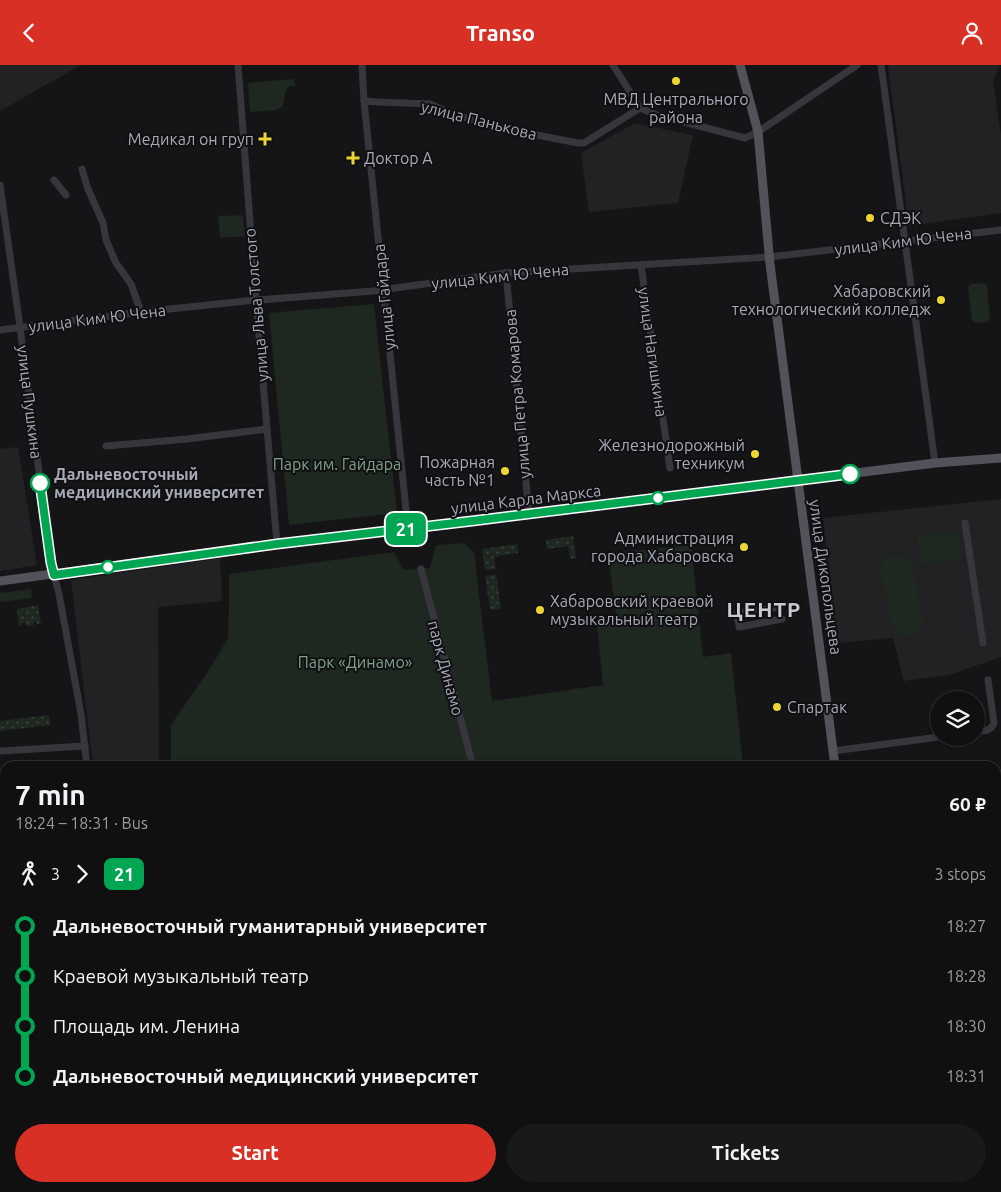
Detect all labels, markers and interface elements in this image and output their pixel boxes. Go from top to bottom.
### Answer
icon: back [15,19,43,47]
icon: person [958,19,986,47]
text: Transo [466,20,535,45]
marker: МВД Центрального района [670,75,682,87]
place label: МВД Центрального района [603,90,749,126]
street label: улица Панькова [419,97,539,143]
place label: Медикал он груп [128,130,254,148]
marker: Медикал он груп [258,132,272,146]
place label: Доктор А [364,149,433,167]
marker: Доктор А [346,151,360,165]
place label: СДЭК [880,209,921,227]
marker: СДЭК [864,212,876,224]
street label: улица Ким Ю Чена [833,224,973,258]
street label: улица Льва Толстого [240,227,272,383]
street label: улица Гайдара [369,243,399,351]
street label: улица Ким Ю Чена [430,260,570,292]
place label: Хабаровский технологический колледж [732,282,931,318]
street label: улица Нагишкина [635,286,671,418]
marker: Хабаровский технологический колледж [935,294,947,306]
street label: улица Ким Ю Чена [27,301,167,335]
street label: улица Петра Комарова [501,308,533,480]
street label: улица Пушкина [14,344,46,460]
place label: Железнодорожный техникум [598,436,745,472]
marker: Железнодорожный техникум [749,448,761,460]
place label: Пожарная часть №1 [419,453,495,489]
park label: Парк им. Гайдара [273,455,401,473]
unlabelled marker [840,464,860,484]
place label: Дальневосточный медицинский университет [54,465,264,501]
marker: Пожарная часть №1 [499,465,511,477]
marker: Дальневосточный медицинский университет [30,473,50,493]
street label: улица Карла Маркса [450,481,602,517]
unlabelled marker [651,491,665,505]
street label: улица Дикопольцева [806,498,846,656]
line badge: 21 [384,513,428,545]
text: 21 [396,519,416,539]
place label: Администрация города Хабаровска [591,529,734,565]
marker: Администрация города Хабаровска [738,541,750,553]
unlabelled marker [101,560,115,574]
place label: Хабаровский краевой музыкальный театр [550,592,714,628]
district label: ЦЕНТР [727,597,801,621]
marker: Хабаровский краевой музыкальный театр [534,604,546,616]
street label: парк Динамо [425,618,467,718]
park label: Парк «Динамо» [298,653,412,671]
map controls [930,691,985,746]
button: layers [930,691,985,746]
place label: Спартак [787,698,847,716]
marker: Спартак [771,701,783,713]
text: 7 min [15,779,86,810]
text: 60 ₽ [949,793,986,815]
text: 18:24 – 18:31 · Bus [15,814,148,832]
icon: walk [15,860,43,888]
icon: forward [68,860,96,888]
text: 21 [114,864,134,884]
text: 3 [51,865,60,883]
text: 3 stops [934,865,986,883]
text: Дальневосточный гуманитарный университет [53,915,487,937]
text: 18:27 [946,917,986,935]
text: Краевой музыкальный театр [53,965,309,987]
text: 18:28 [946,967,986,985]
text: Площадь им. Ленина [53,1015,240,1037]
text: 18:30 [946,1017,986,1035]
text: Дальневосточный медицинский университет [53,1065,478,1087]
text: 18:31 [946,1067,986,1085]
button: Start [15,1124,496,1182]
button: Tickets [506,1124,986,1182]

